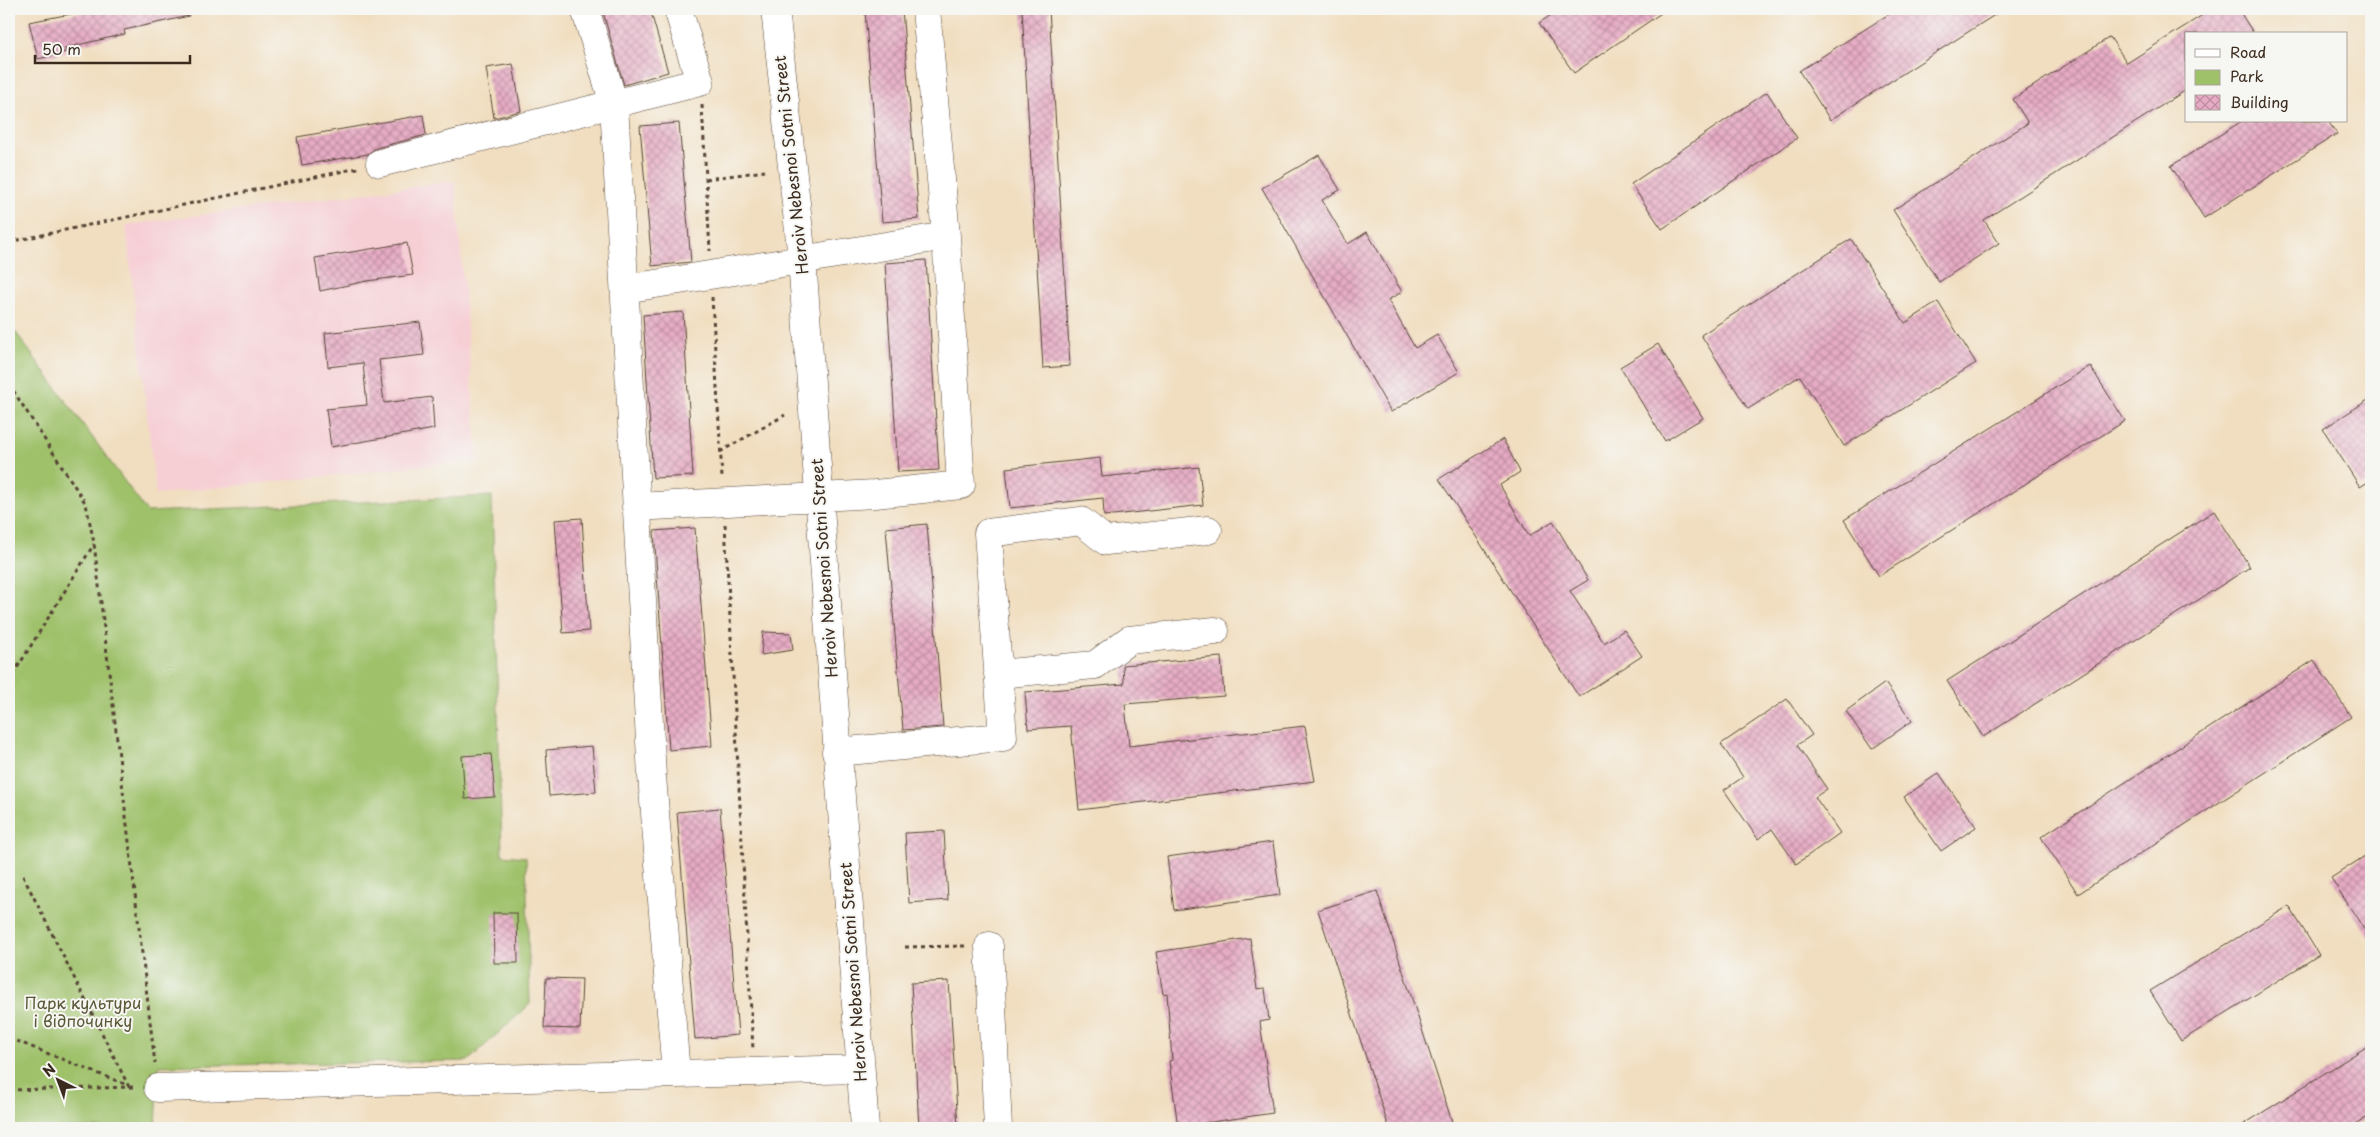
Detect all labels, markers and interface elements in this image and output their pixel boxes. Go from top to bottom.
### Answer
scale bar [35,32,190,64]
legend [2185,32,2348,122]
text: 50 m [42,37,81,60]
text: Road [2230,40,2266,63]
street label: Heroiv Nebesnoi Sotni Street [767,54,813,276]
text: Park [2230,64,2264,87]
text: Building [2230,90,2289,113]
street label: Heroiv Nebesnoi Sotni Street [803,457,843,679]
street label: Heroiv Nebesnoi Sotni Street [832,861,872,1083]
park label: Парк культури і відпочинку [25,990,141,1032]
north arrow [32,1054,82,1104]
text: N [38,1058,60,1081]

